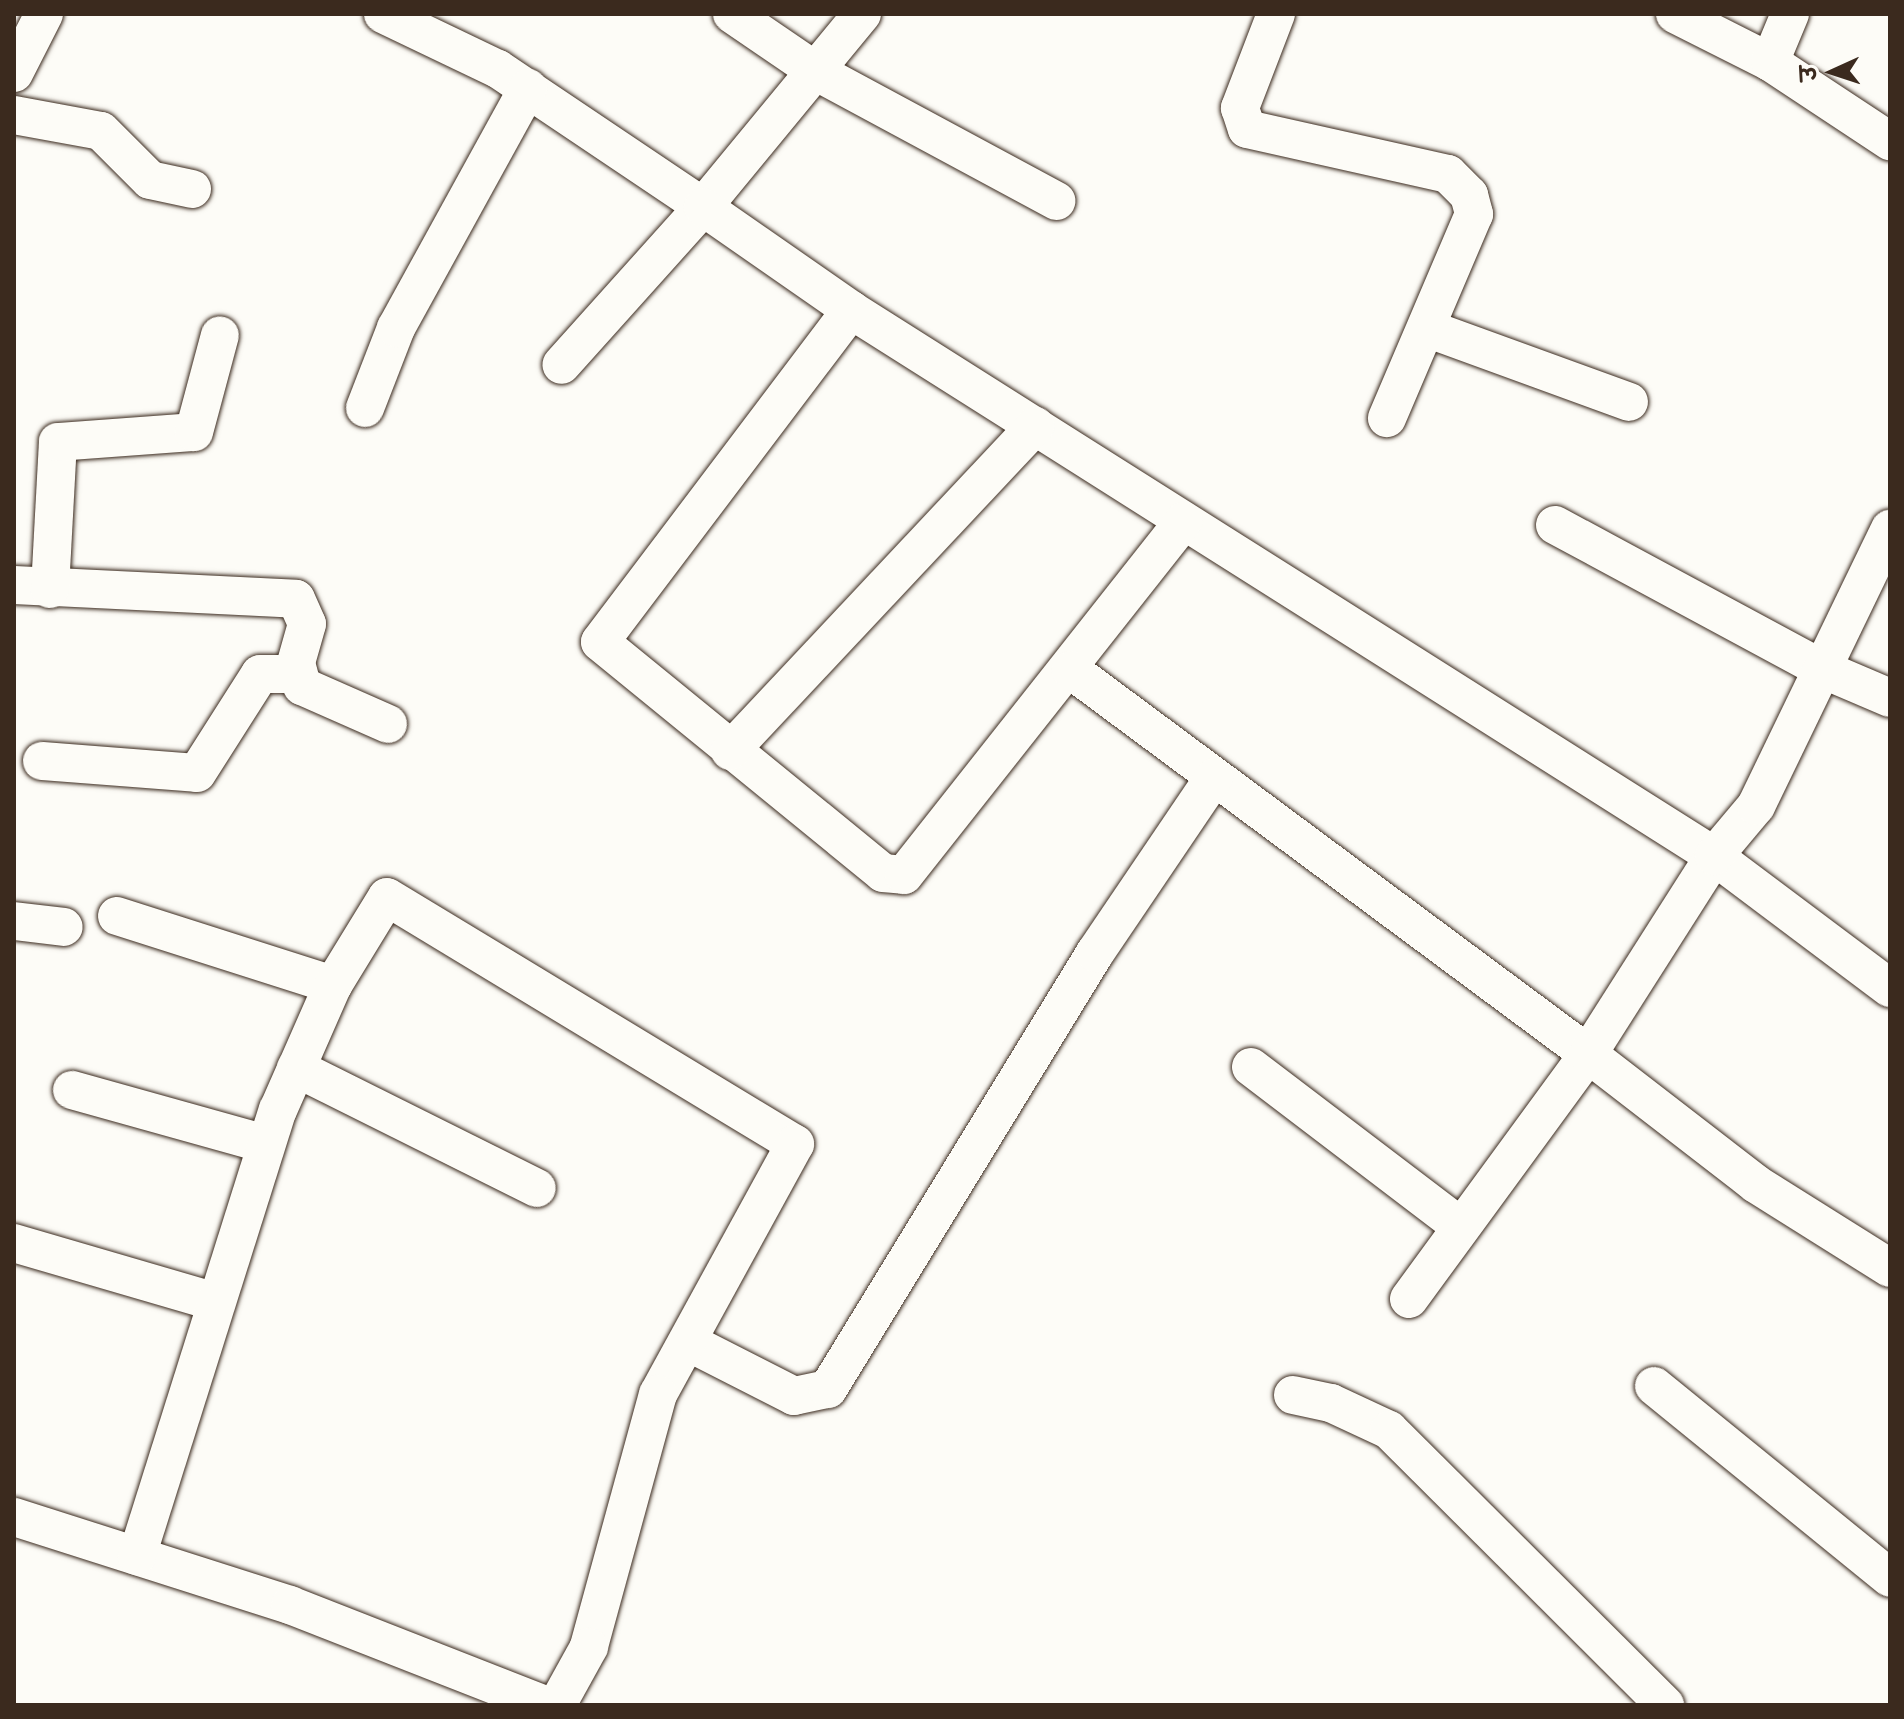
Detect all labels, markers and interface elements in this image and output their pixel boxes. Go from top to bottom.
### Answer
north arrow [1792,32,1872,112]
text: उ [1793,65,1822,81]

